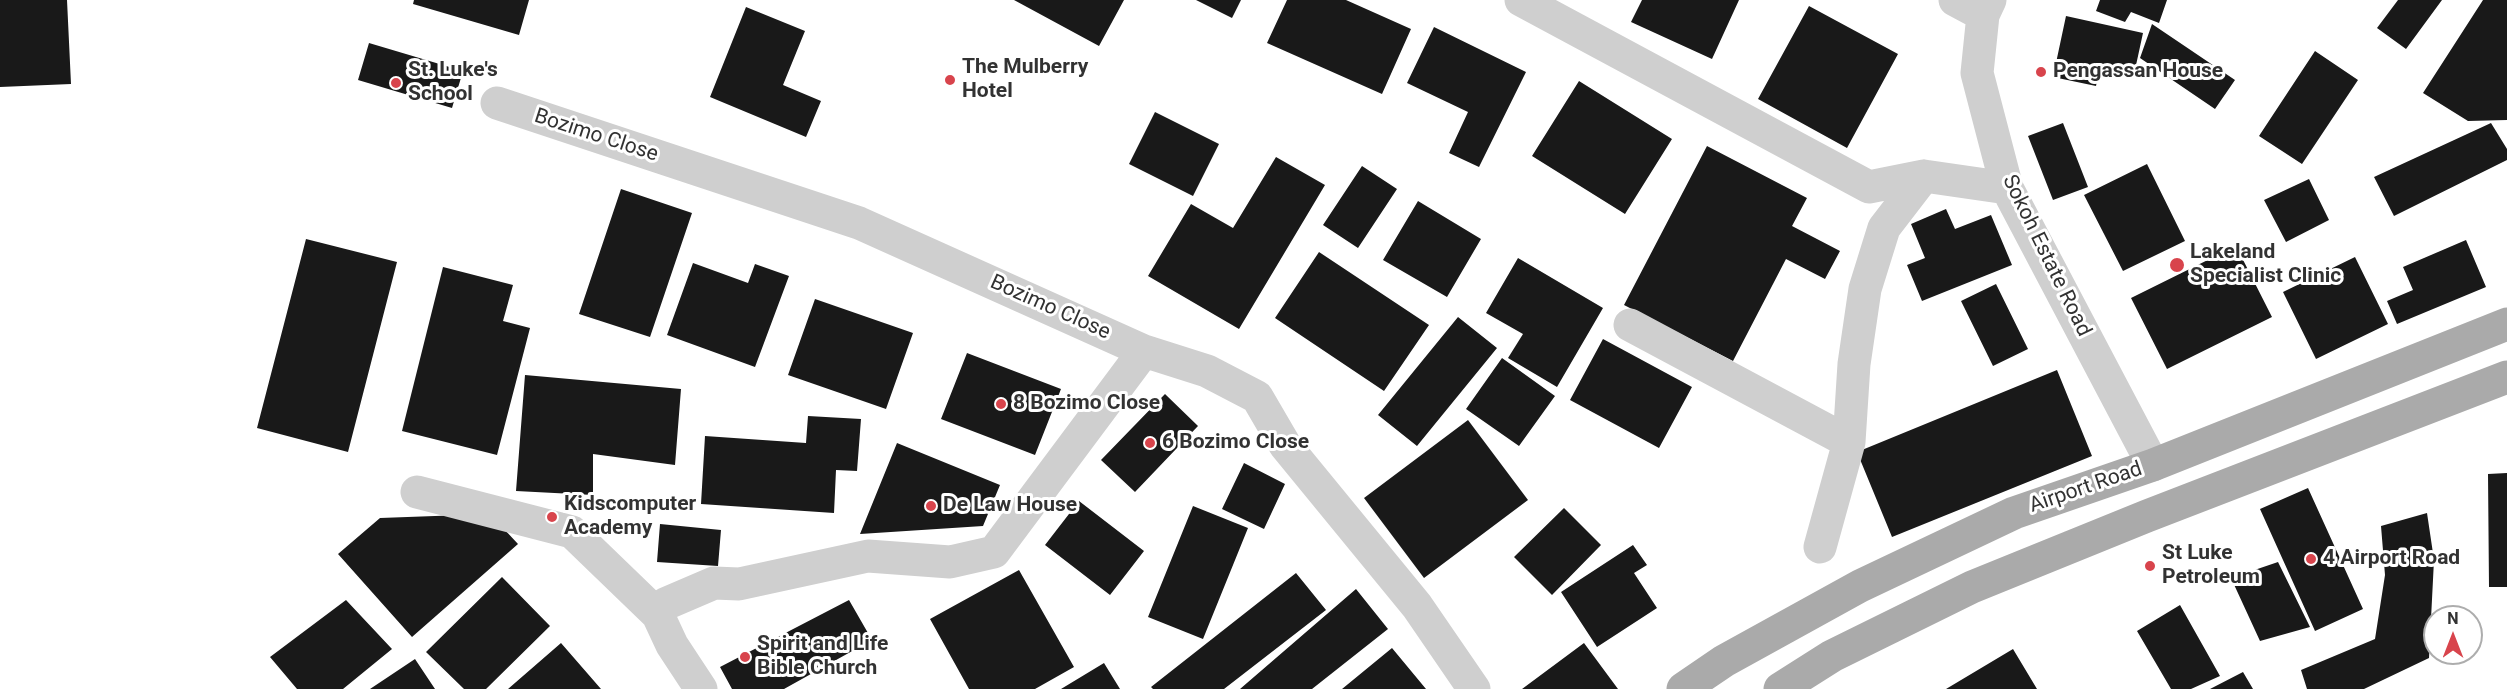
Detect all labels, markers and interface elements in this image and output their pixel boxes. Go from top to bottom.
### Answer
place label: The Mulberry Hotel [962,55,1088,105]
place label: St. Luke's School [408,58,498,108]
place label: Pengassan House [2053,59,2223,85]
marker: Pengassan House [2034,65,2048,79]
marker: The Mulberry Hotel [943,73,957,87]
marker: St. Luke's School [389,76,403,90]
street label: Bozimo Close [531,104,661,168]
street label: Sokoh Estate Road [1996,171,2096,341]
place label: Lakeland Specialist Clinic [2190,240,2341,290]
marker: Lakeland Specialist Clinic [2168,256,2186,274]
street label: Bozimo Close [986,270,1114,346]
place label: 8 Bozimo Close [1013,391,1160,417]
marker: 8 Bozimo Close [994,397,1008,411]
place label: 6 Bozimo Close [1162,430,1309,456]
marker: 6 Bozimo Close [1143,436,1157,450]
street label: Airport Road [2026,457,2146,519]
place label: Kidscomputer Academy [564,492,696,542]
place label: De Law House [943,493,1077,519]
marker: De Law House [924,499,938,513]
marker: Kidscomputer Academy [545,510,559,524]
place label: St Luke Petroleum [2162,541,2260,591]
place label: 4 Airport Road [2323,546,2460,572]
marker: 4 Airport Road [2304,552,2318,566]
marker: St Luke Petroleum [2143,559,2157,573]
north arrow [2423,605,2483,665]
text: N [2447,609,2459,628]
place label: Spirit and Life Bible Church [757,632,888,682]
marker: Spirit and Life Bible Church [738,650,752,664]

